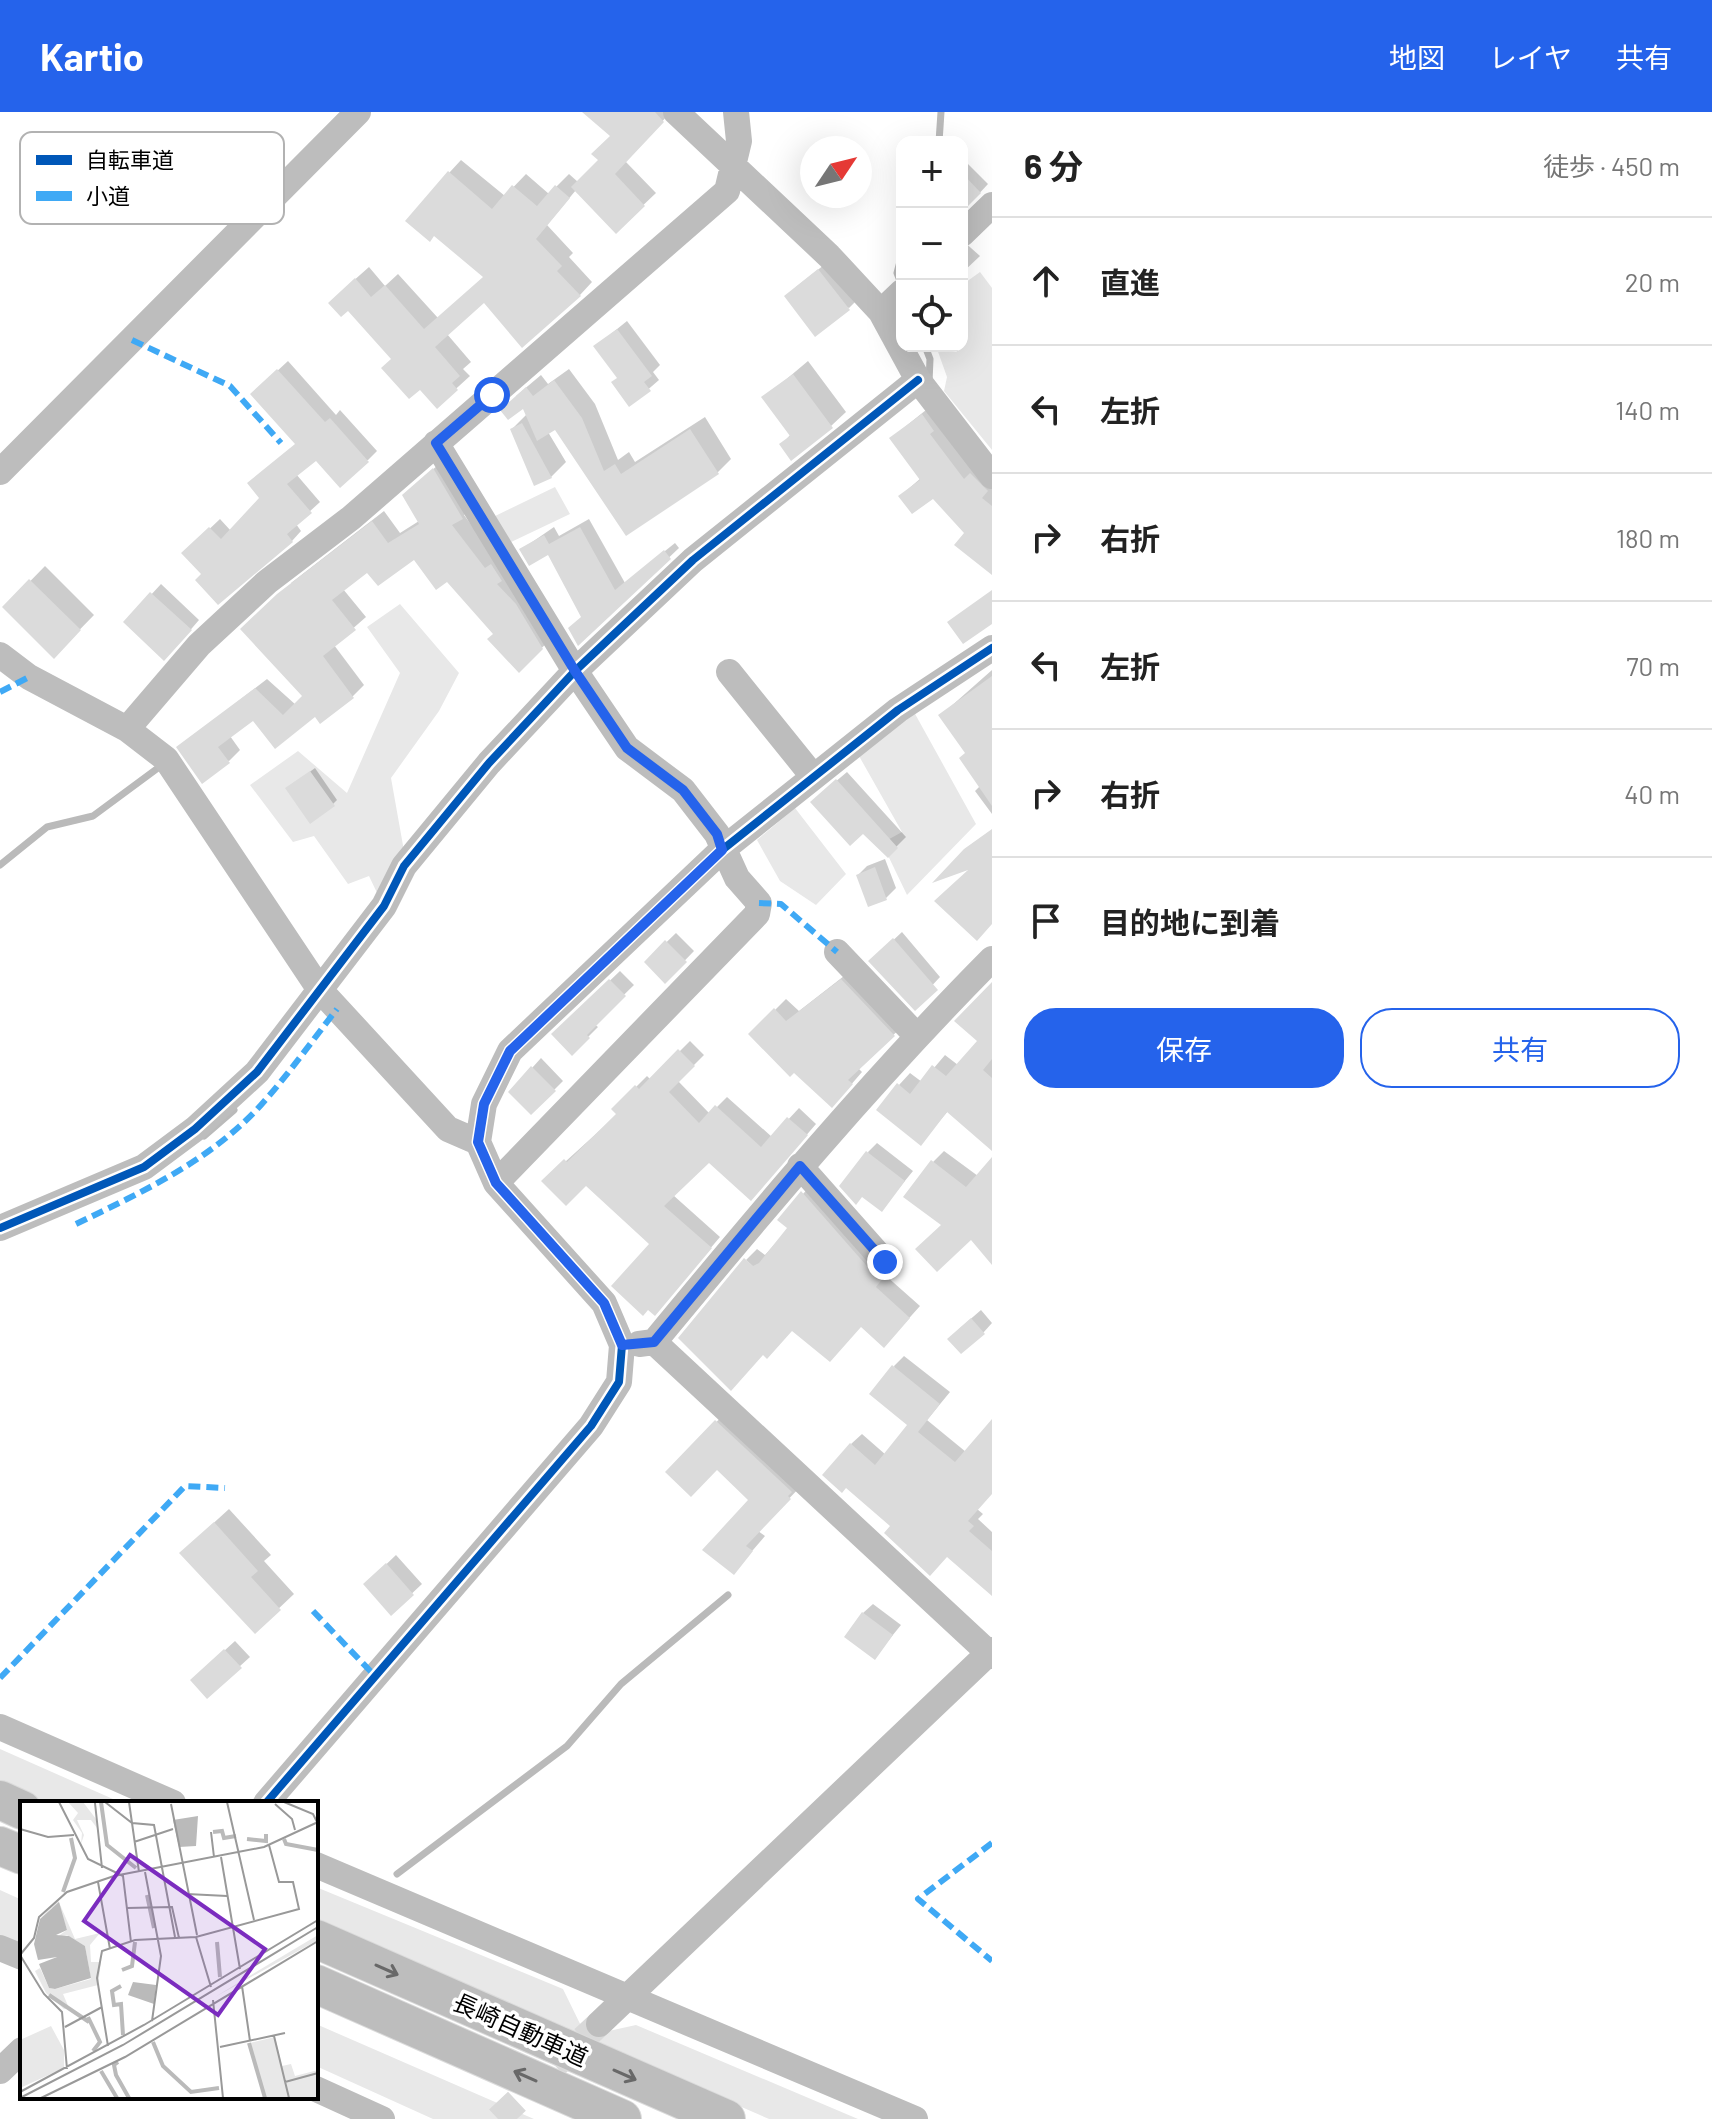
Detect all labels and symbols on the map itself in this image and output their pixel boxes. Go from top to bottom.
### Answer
legend [20,132,284,224]
north arrow [800,136,872,208]
text: 自転車道 [86,146,174,172]
text: 小道 [86,182,130,208]
route start [474,377,510,413]
route end [867,1244,903,1280]
inset map [20,1801,318,2099]
one-way arrow [375,1964,399,1979]
street label: 長崎自動車道 [449,1986,593,2072]
one-way arrow [513,2068,538,2083]
one-way arrow [613,2068,637,2083]

